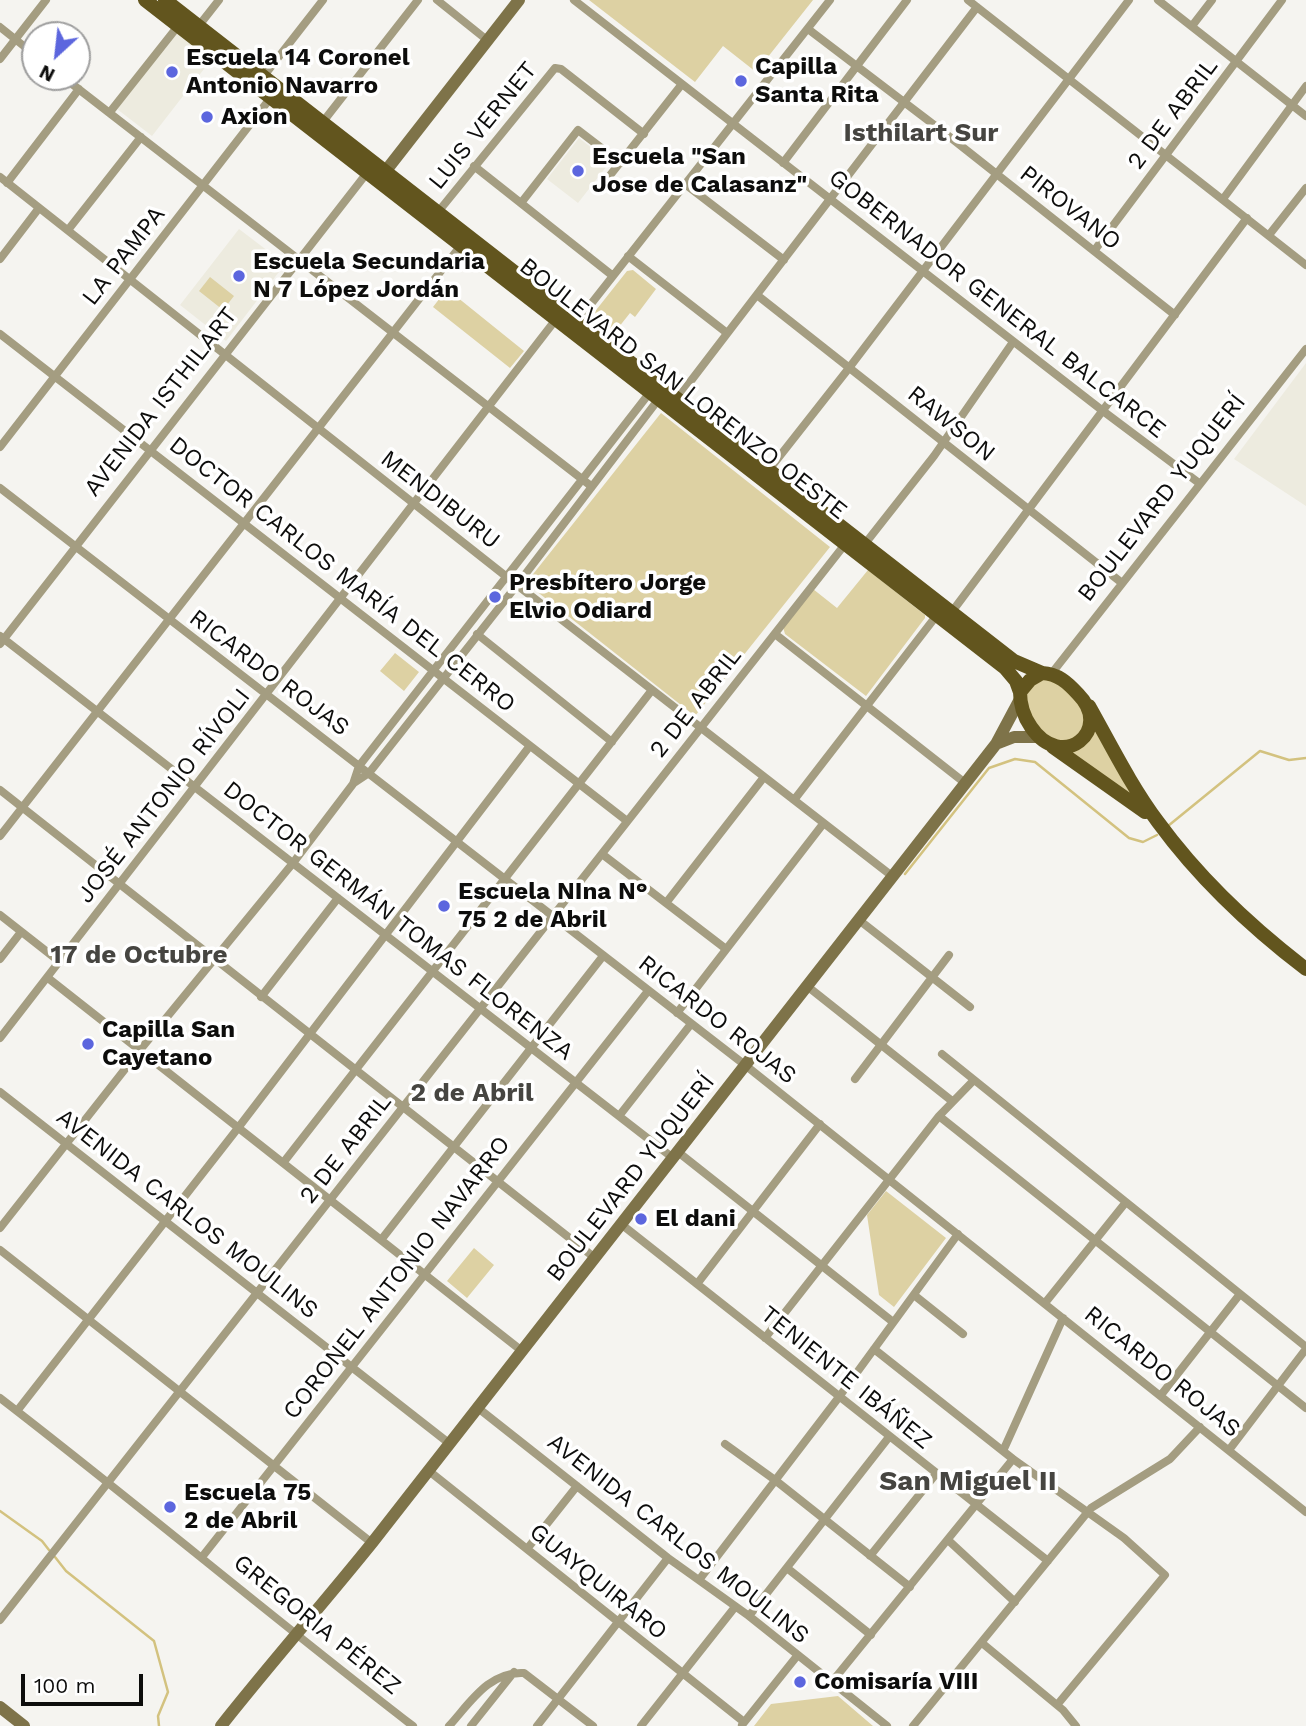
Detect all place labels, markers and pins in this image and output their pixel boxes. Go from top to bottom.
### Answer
place label: Escuela 14 Coronel Antonio Navarro [186,44,410,100]
place label: Capilla Santa Rita [755,53,879,109]
marker: Escuela 14 Coronel Antonio Navarro [164,64,180,80]
marker: Capilla Santa Rita [733,73,749,89]
place label: Axion [221,103,288,131]
marker: Axion [199,109,215,125]
place label: Escuela "San Jose de Calasanz" [592,143,807,199]
marker: Escuela "San Jose de Calasanz" [570,163,586,179]
place label: Escuela Secundaria N 7 López Jordán [253,248,485,304]
marker: Escuela Secundaria N 7 López Jordán [231,268,247,284]
place label: Presbítero Jorge Elvio Odiard [509,569,706,625]
marker: Presbítero Jorge Elvio Odiard [487,589,503,605]
place label: Escuela NIna N° 75 2 de Abril [458,878,648,934]
marker: Escuela NIna N° 75 2 de Abril [436,898,452,914]
place label: Capilla San Cayetano [102,1016,235,1072]
marker: Capilla San Cayetano [80,1036,96,1052]
place label: El dani [655,1205,736,1233]
marker: El dani [633,1211,649,1227]
place label: Escuela 75 2 de Abril [184,1479,311,1535]
marker: Escuela 75 2 de Abril [162,1499,178,1515]
place label: Comisaría VIII [814,1668,978,1696]
marker: Comisaría VIII [792,1674,808,1690]

